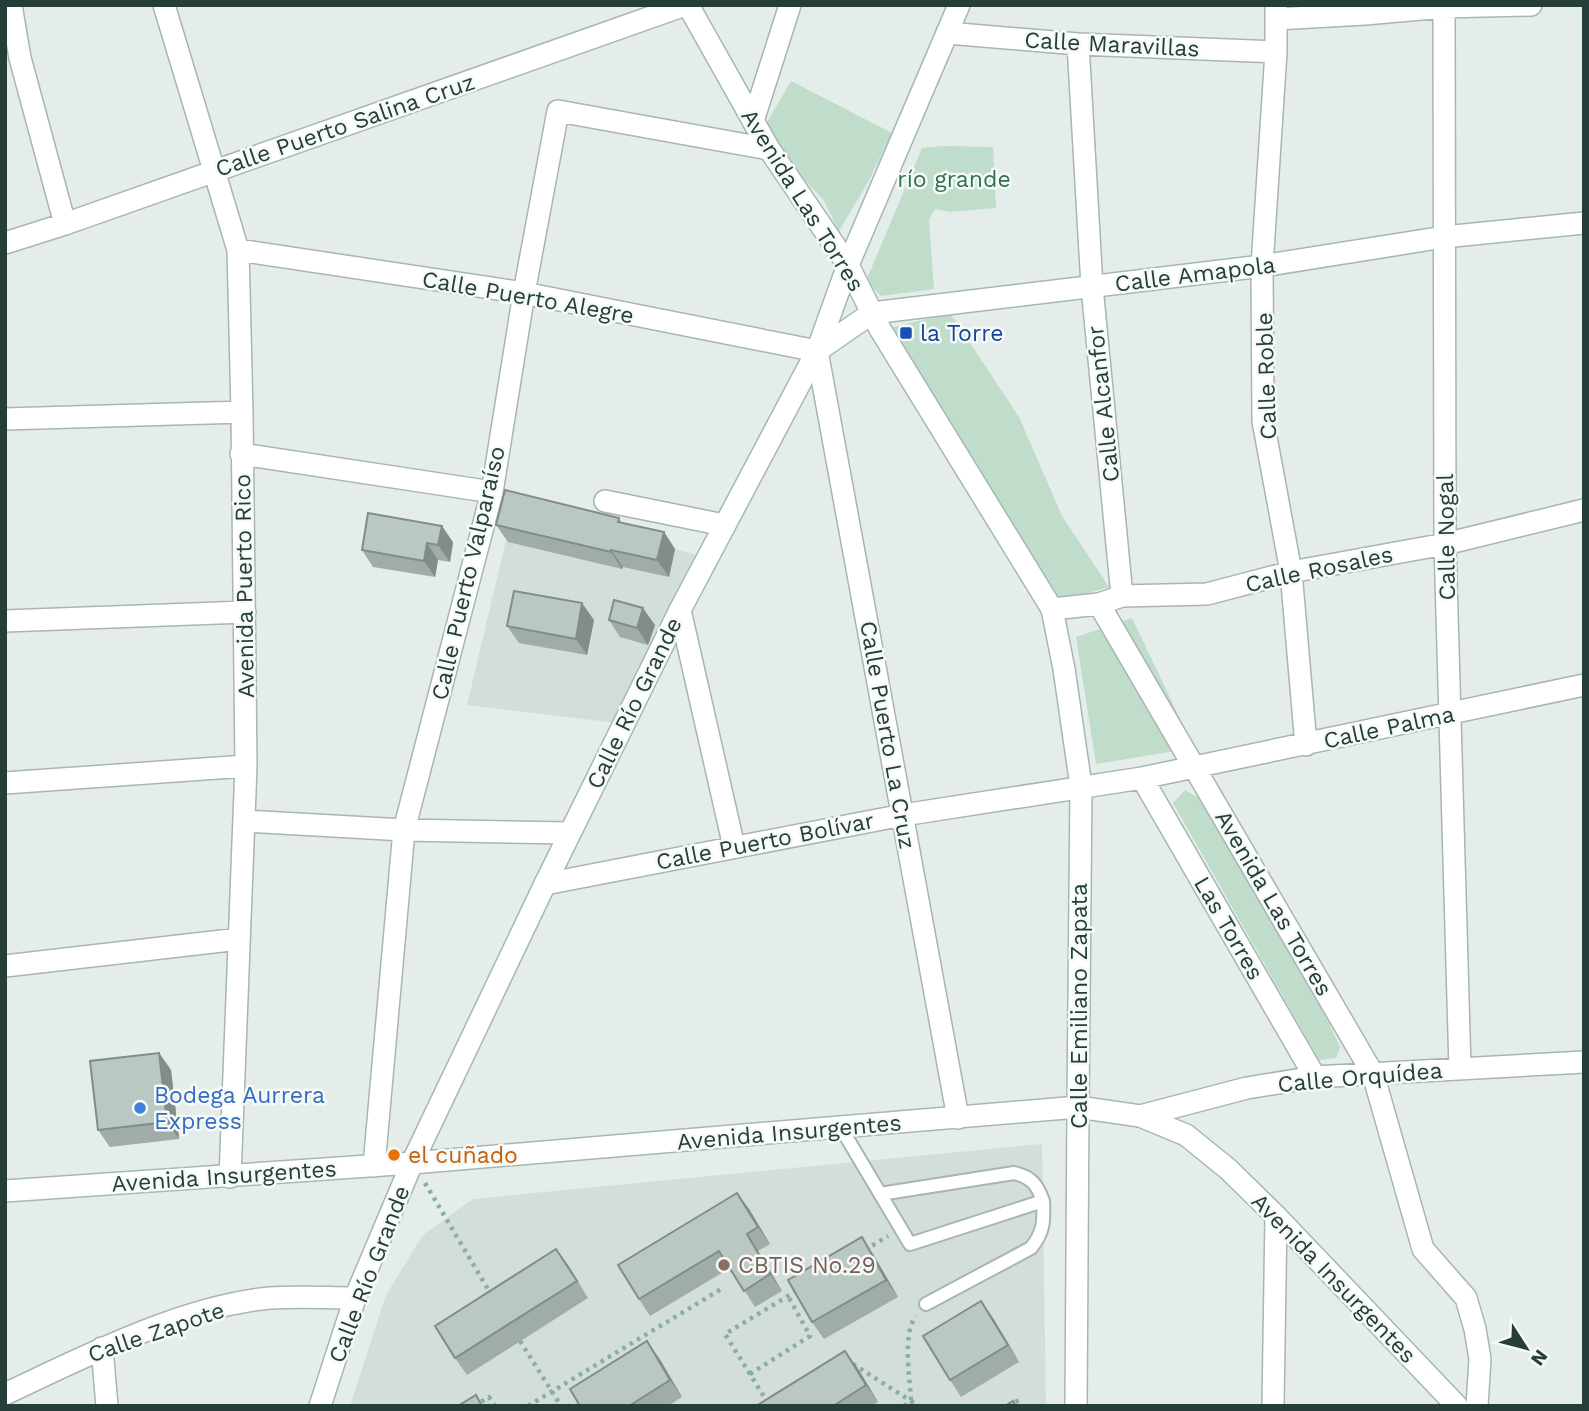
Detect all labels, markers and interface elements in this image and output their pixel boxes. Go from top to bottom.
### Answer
street label: Calle Maravillas [1024,26,1200,63]
street label: Calle Puerto Salina Cruz [212,68,478,183]
street label: Avenida Las Torres [736,104,870,296]
park label: río grande [897,166,1011,193]
street label: Calle Amapola [1113,251,1277,298]
street label: Calle Puerto Alegre [420,266,636,329]
street label: Calle Roble [1251,312,1282,440]
place label: la Torre [920,320,1004,347]
street label: Calle Alcanfor [1082,324,1125,484]
marker: la Torre [898,325,914,341]
street label: Calle Puerto Valparaíso [426,443,511,703]
street label: Calle Nogal [1432,473,1461,601]
street label: Avenida Puerto Rico [229,474,260,698]
street label: Calle Rosales [1243,541,1395,598]
street label: Calle Río Grande [581,613,688,793]
street label: Calle Puerto La Cruz [854,619,921,851]
street label: Calle Palma [1321,700,1457,755]
street label: Avenida Las Torres [1209,805,1339,1001]
street label: Calle Puerto Bolívar [654,807,876,876]
street label: Las Torres [1188,871,1270,985]
street label: Calle Emiliano Zapata [1066,883,1093,1129]
street label: Calle Orquídea [1276,1057,1444,1098]
place label: Bodega Aurrera Express [154,1082,325,1135]
marker: Bodega Aurrera Express [132,1100,148,1116]
street label: Avenida Insurgentes [676,1109,903,1156]
place label: el cuñado [408,1142,518,1169]
marker: el cuñado [386,1147,402,1163]
street label: Avenida Insurgentes [111,1155,337,1198]
street label: Calle Río Grande [323,1182,416,1367]
street label: Avenida Insurgentes [1246,1188,1422,1369]
place label: CBTIS No.29 [738,1252,876,1279]
marker: CBTIS No.29 [716,1257,732,1273]
street label: Calle Zapote [84,1297,228,1368]
north arrow [1491,1313,1561,1383]
text: N [1526,1345,1553,1370]

